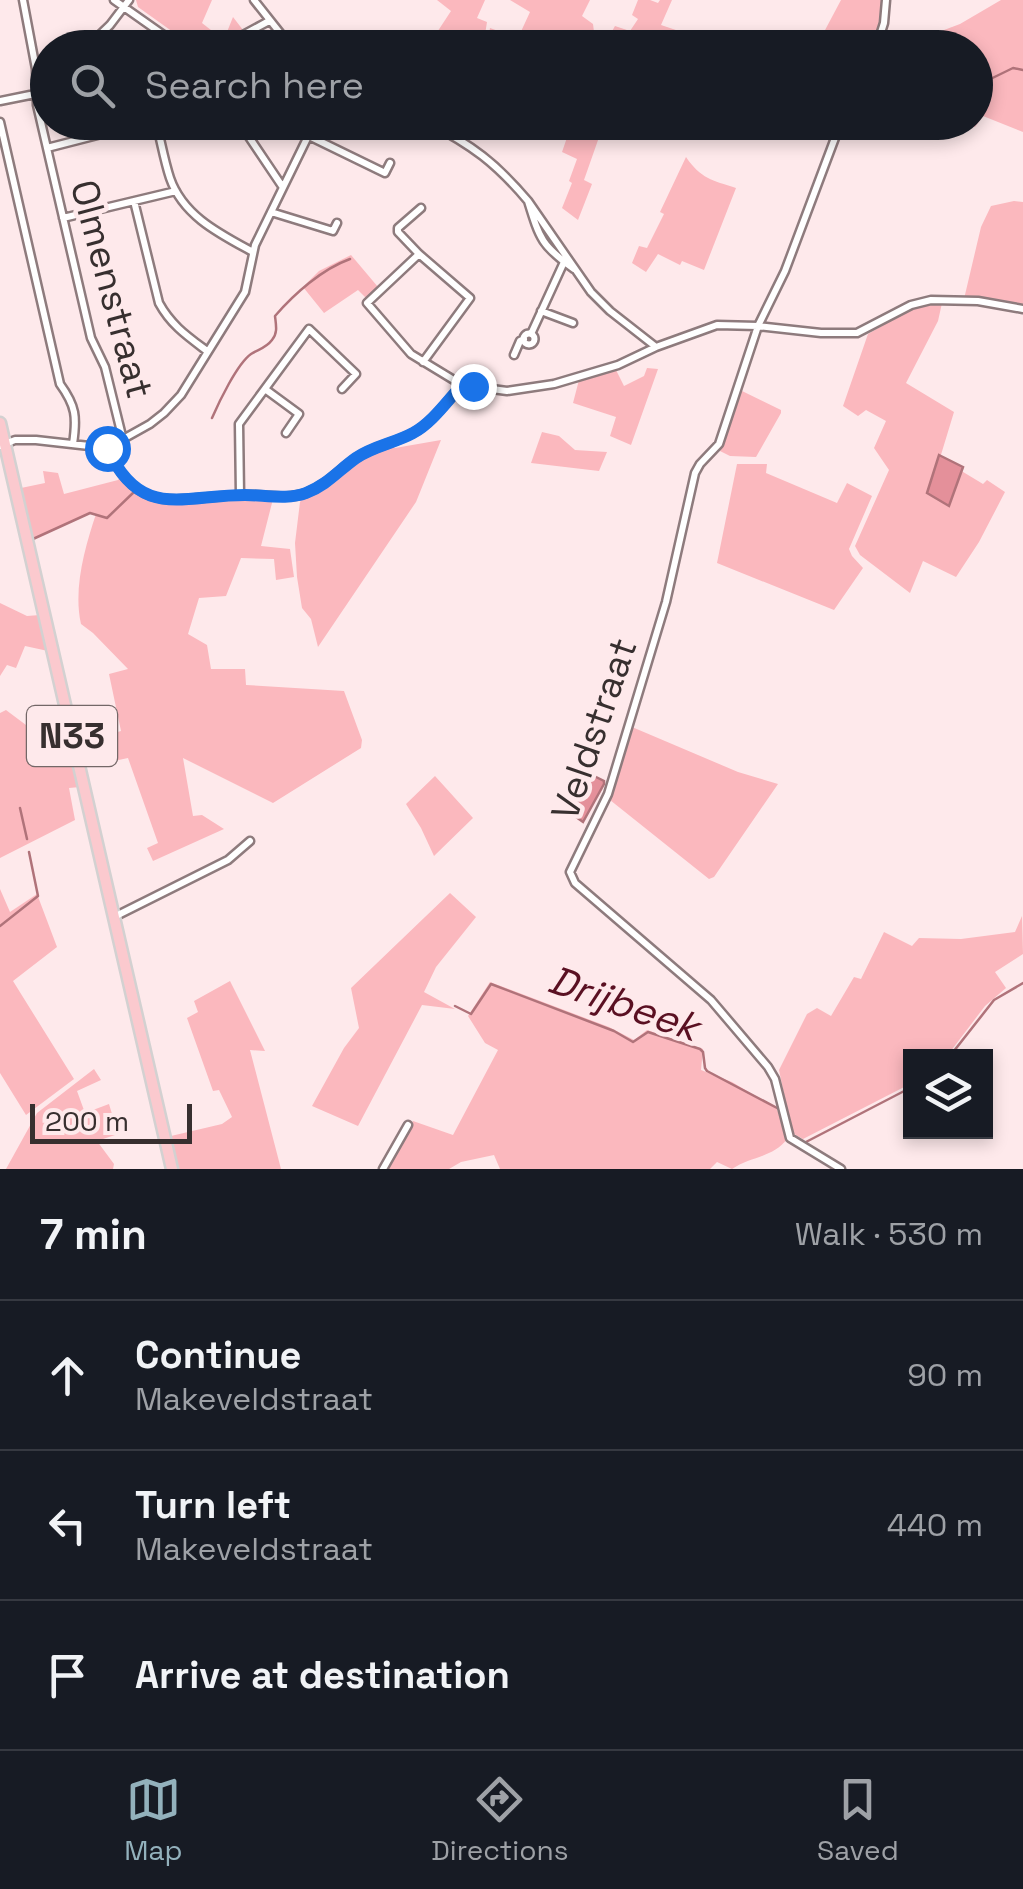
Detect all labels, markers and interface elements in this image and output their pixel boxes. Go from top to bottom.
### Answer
search box [30,30,993,140]
icon: search [65,58,120,113]
text: Search here [145,61,364,109]
street label: Olmenstraat [60,175,164,403]
route end [451,364,497,410]
route start [85,426,131,472]
street label: Veldstraat [541,632,647,826]
road number: N33 [27,706,117,766]
water label: Drijbeek [542,954,710,1054]
map controls [903,1049,993,1139]
button: layers [903,1049,993,1139]
scale bar [30,1099,192,1144]
text: 200 m [45,1103,129,1139]
text: 7 min [40,1208,147,1261]
text: Walk · 530 m [795,1214,983,1254]
text: Continue [135,1331,301,1379]
icon: ahead [40,1348,95,1403]
text: 90 m [907,1355,983,1395]
text: Makeveldstraat [135,1379,373,1419]
text: Turn left [135,1481,291,1529]
icon: left [40,1498,95,1553]
text: 440 m [887,1505,983,1545]
text: Makeveldstraat [135,1529,373,1569]
icon: arrive [40,1648,95,1703]
text: Arrive at destination [135,1651,510,1699]
tab: Map [124,1772,183,1868]
tab: Directions [431,1772,568,1868]
tab: Saved [817,1772,899,1868]

